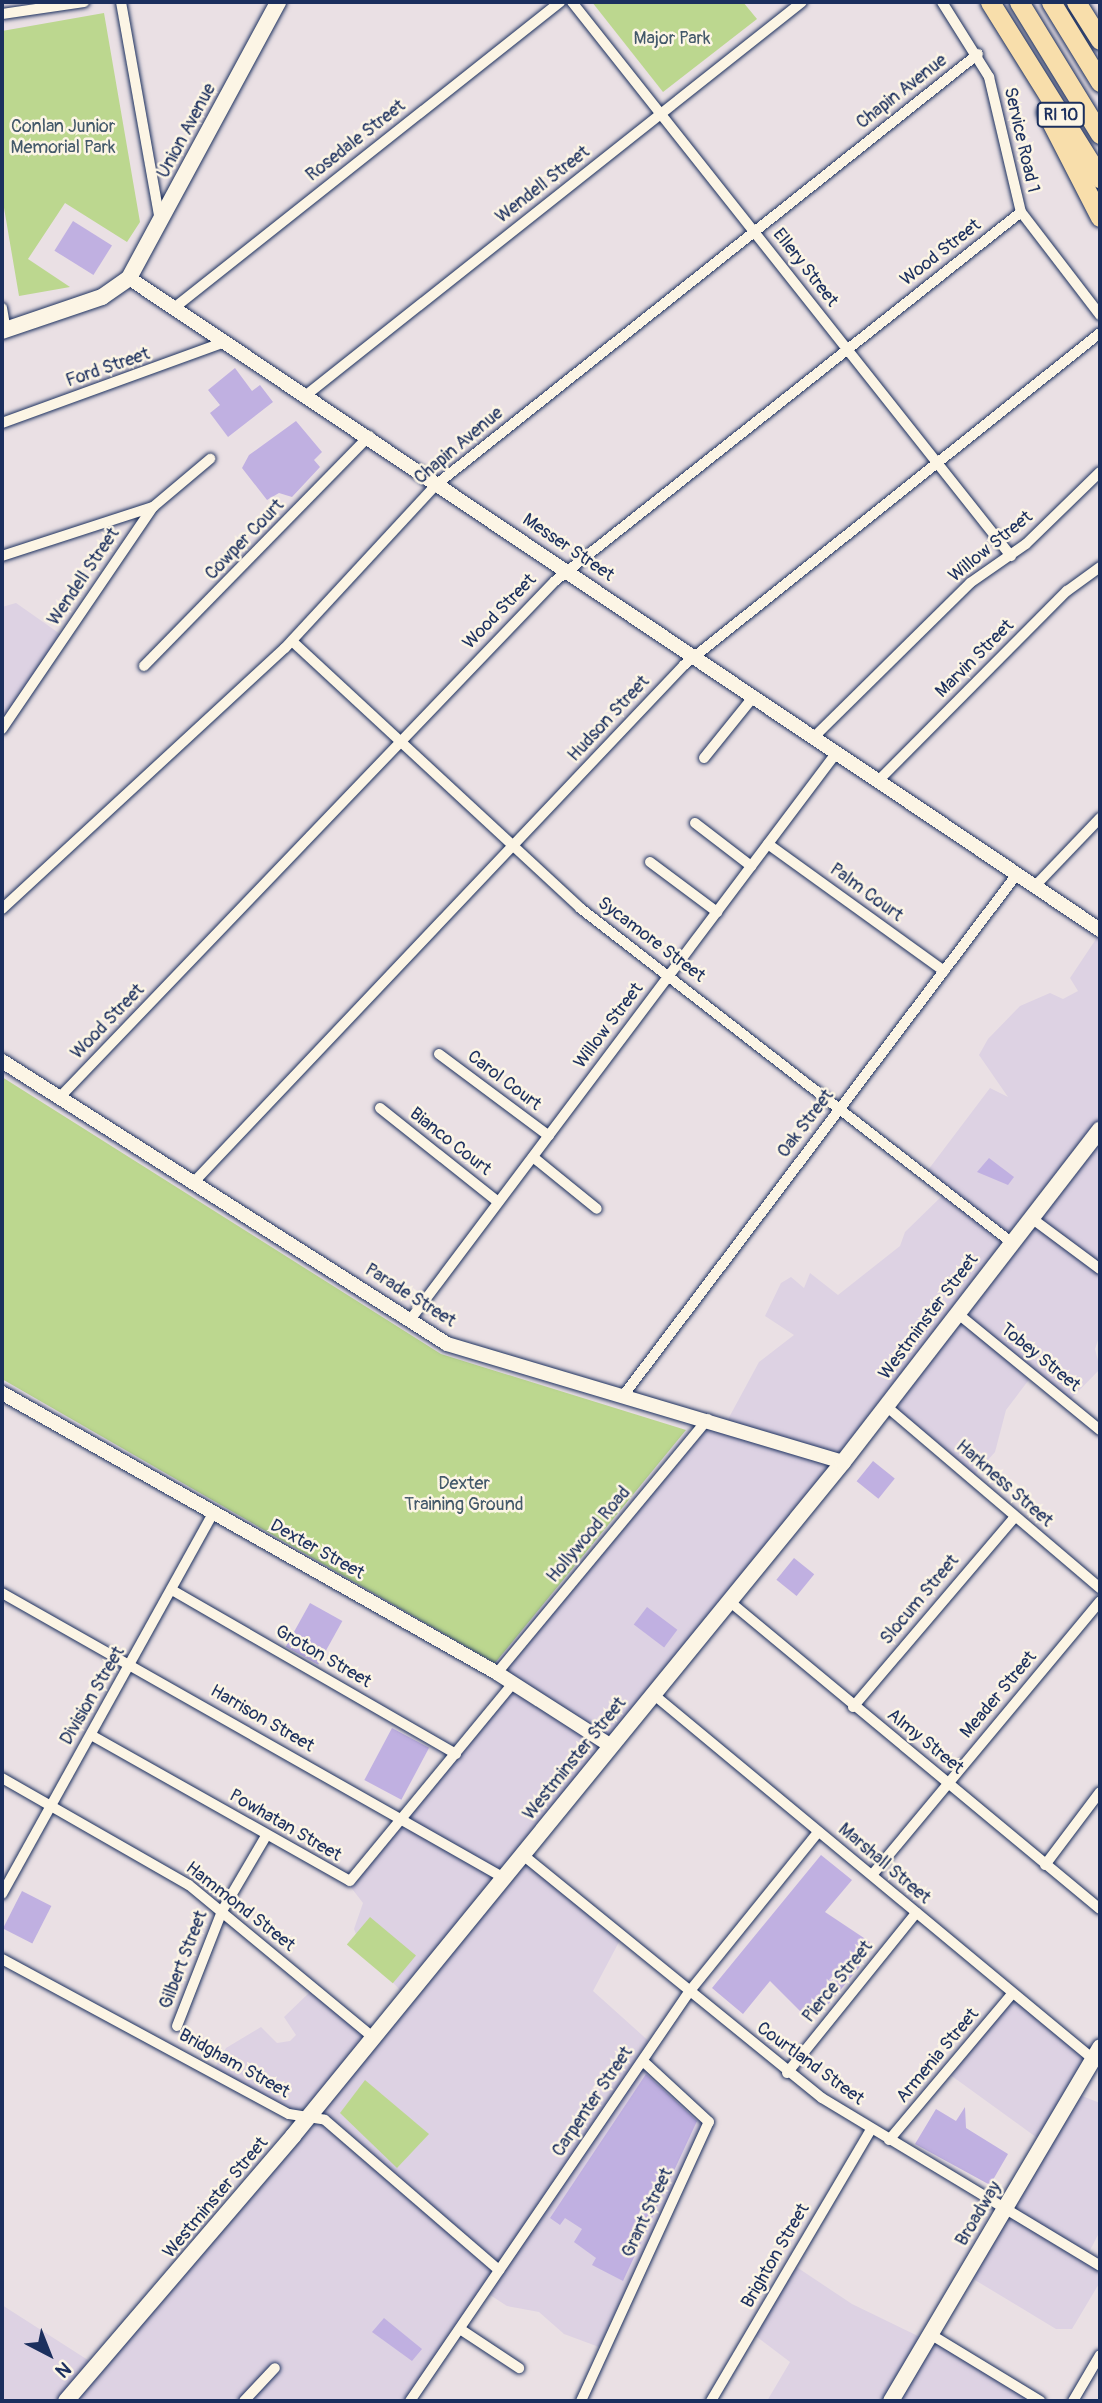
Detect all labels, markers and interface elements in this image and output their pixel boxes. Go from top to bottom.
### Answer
park label: Major Park [634,28,710,50]
street label: Chapin Avenue [852,50,952,134]
street label: Union Avenue [153,80,221,182]
street label: Service Road 1 [998,85,1044,195]
street label: Rosedale Street [302,96,410,186]
road number: RI 10 [1036,102,1086,127]
park label: Conlan Junior Memorial Park [10,117,116,160]
street label: Wendell Street [492,142,594,228]
street label: Wood Street [896,215,986,291]
street label: Ellery Street [768,224,842,312]
street label: Ford Street [63,344,153,392]
street label: Chapin Avenue [410,403,508,489]
street label: Cowper Court [201,495,289,585]
street label: Willow Street [945,507,1037,587]
street label: Messer Street [518,509,618,587]
street label: Wendell Street [43,524,125,630]
street label: Wood Street [459,570,541,654]
street label: Marvin Street [931,615,1019,703]
street label: Hudson Street [564,672,654,766]
street label: Palm Court [825,859,907,927]
street label: Sycamore Street [593,893,709,987]
street label: Willow Street [570,979,648,1073]
street label: Wood Street [67,980,149,1064]
street label: Carol Court [463,1046,545,1116]
street label: Oak Street [773,1086,839,1162]
street label: Bianco Court [405,1103,495,1181]
street label: Westminster Street [875,1250,983,1384]
street label: Parade Street [361,1260,459,1332]
street label: Tobey Street [996,1319,1084,1397]
street label: Harkness Street [951,1436,1057,1532]
park label: Dexter Training Ground [404,1474,524,1516]
street label: Hollywood Road [543,1483,635,1587]
street label: Dexter Street [266,1515,368,1585]
street label: Slocum Street [876,1551,964,1649]
street label: Groton Street [271,1621,375,1693]
street label: Division Street [56,1643,130,1749]
street label: Meader Street [956,1647,1042,1743]
street label: Harrison Street [206,1681,318,1757]
street label: Westminster Street [519,1693,631,1825]
street label: Almy Street [882,1705,968,1779]
street label: Powhatan Street [225,1785,345,1867]
street label: Marshall Street [833,1819,935,1909]
street label: Hammond Street [181,1858,299,1956]
street label: Gilbert Street [155,1908,213,2012]
street label: Pierce Street [798,1937,878,2027]
street label: Armenia Street [892,2004,984,2108]
street label: Courtland Street [752,2018,868,2110]
street label: Bridgham Street [175,2025,293,2103]
street label: Carpenter Street [548,2043,638,2161]
street label: Westminster Street [159,2133,273,2263]
street label: Grant Street [618,2165,678,2261]
street label: Broadway [951,2178,1007,2250]
street label: Brighton Street [737,2200,815,2312]
north arrow [14,2319,84,2389]
text: N [50,2356,76,2383]

